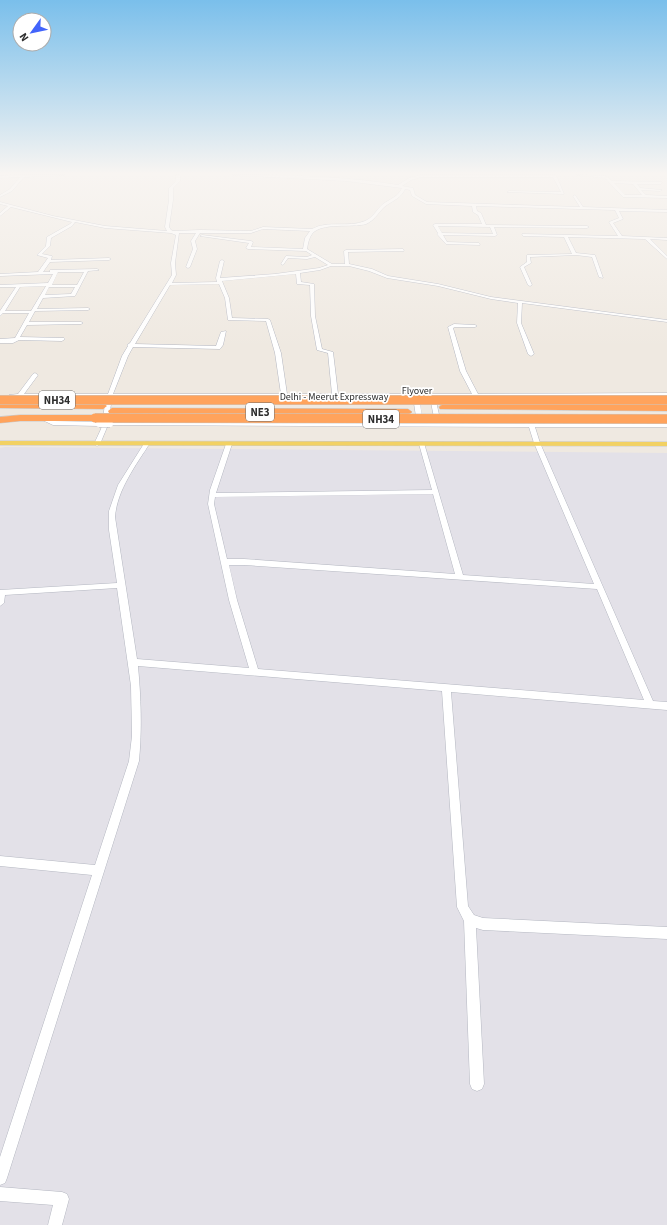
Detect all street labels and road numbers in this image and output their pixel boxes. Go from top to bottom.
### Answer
street label: Flyover [402,384,433,398]
street label: Delhi - Meerut Expressway [280,390,389,404]
road number: NH34 [39,391,75,409]
road number: NE3 [246,403,274,421]
road number: NH34 [363,410,399,428]

